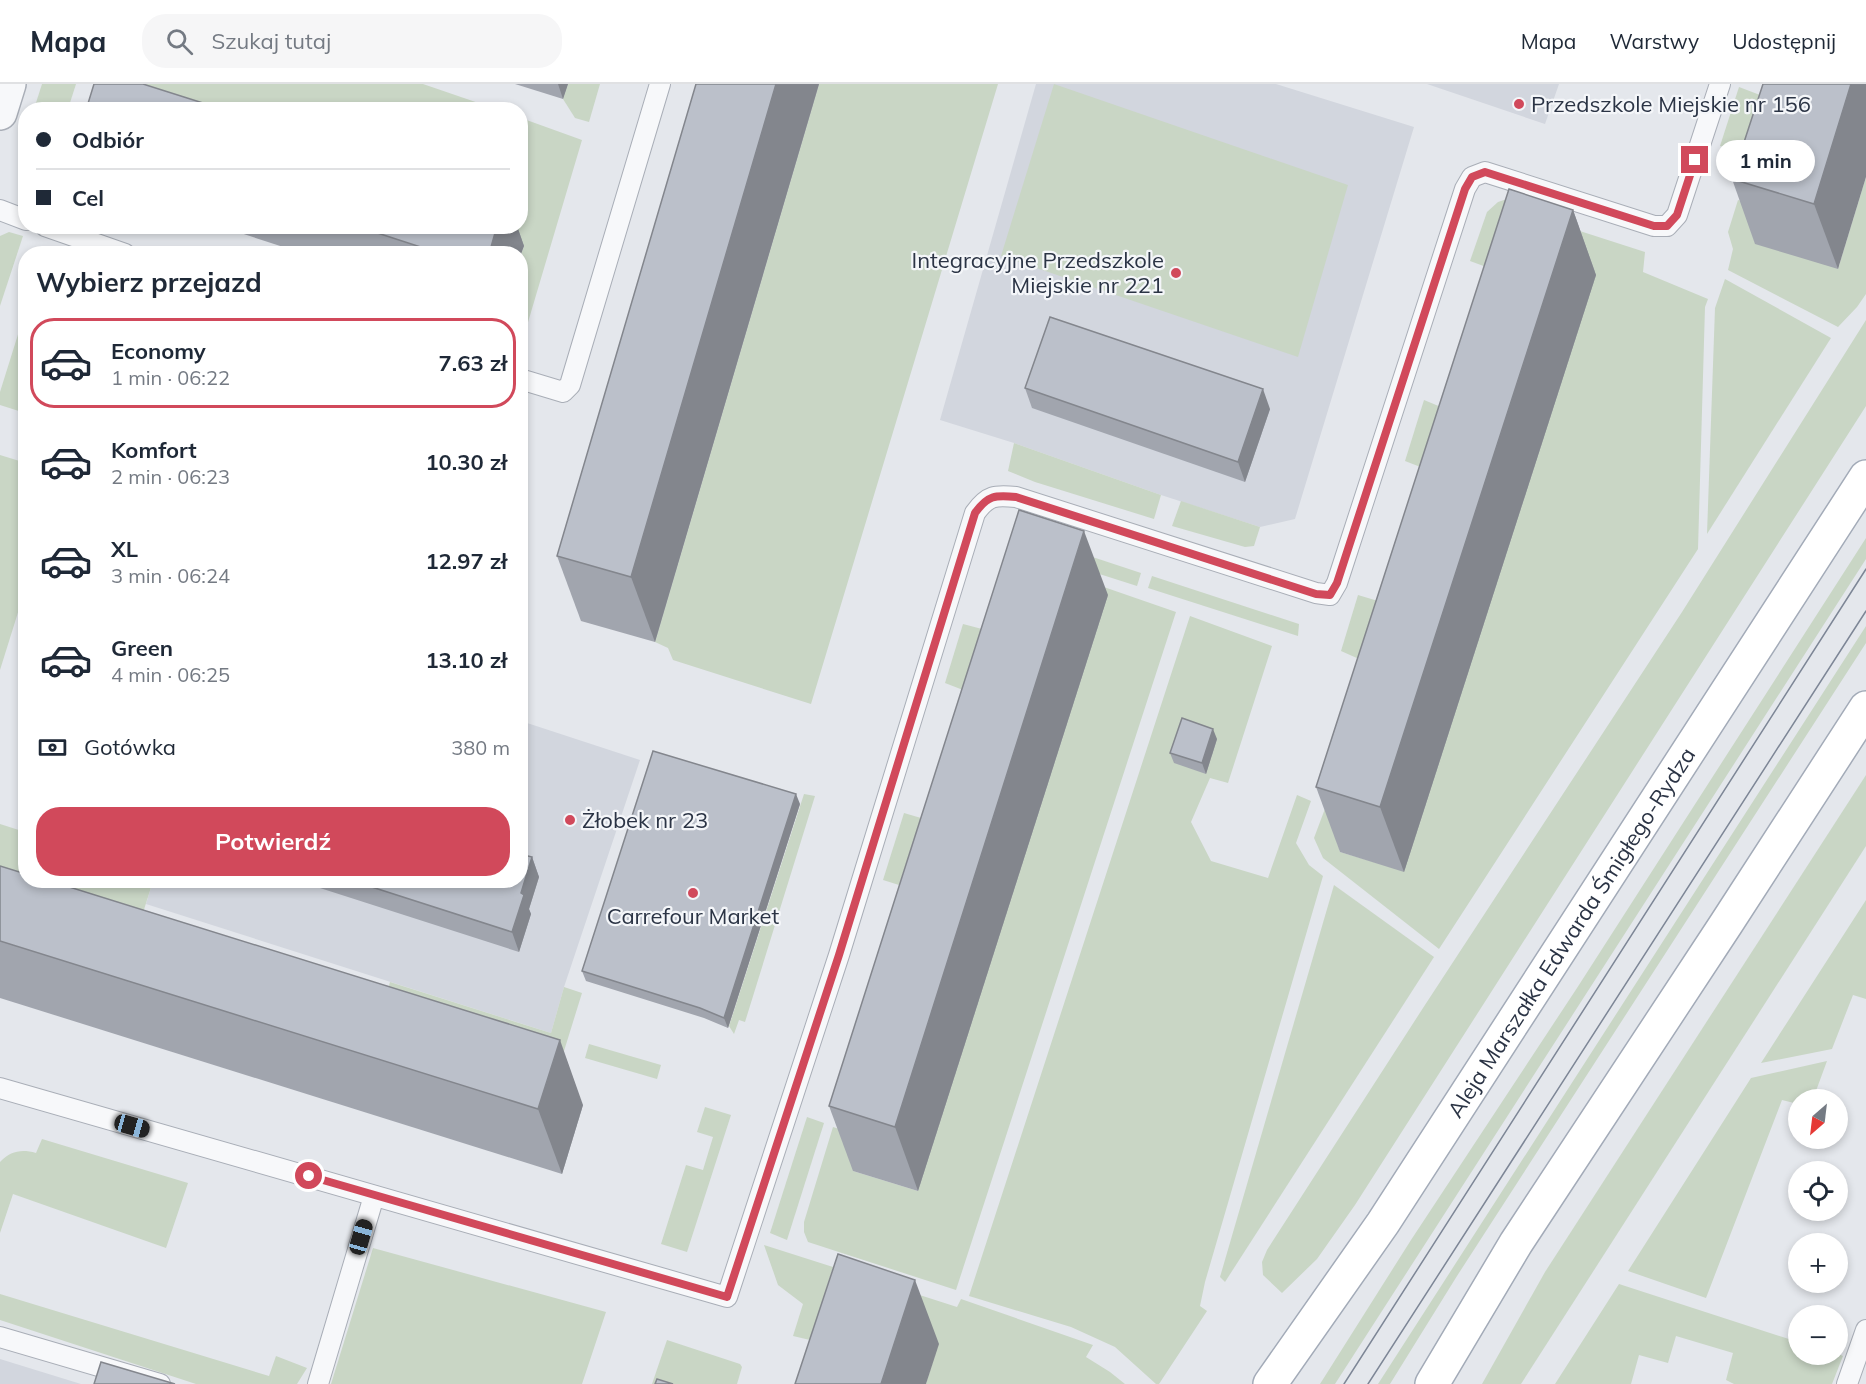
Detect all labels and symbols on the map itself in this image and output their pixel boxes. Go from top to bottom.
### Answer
place label: Przedszkole Miejskie nr 156 [1531,90,1811,118]
marker: Przedszkole Miejskie nr 156 [1512,97,1526,111]
callout: 1 min [1716,139,1815,181]
route end [1681,146,1708,173]
place label: Integracyjne Przedszkole Miejskie nr 221 [911,246,1164,299]
marker: Integracyjne Przedszkole Miejskie nr 221 [1169,266,1183,280]
street label: Aleja Marszałka Edwarda Śmigłego-Rydza [1441,742,1701,1123]
place label: Żłobek nr 23 [582,806,708,834]
marker: Żłobek nr 23 [563,813,577,827]
marker: Carrefour Market [686,886,700,900]
place label: Carrefour Market [607,902,780,930]
north arrow [1788,1089,1848,1149]
car [112,1112,152,1140]
route start [295,1162,322,1189]
car [347,1217,375,1257]

